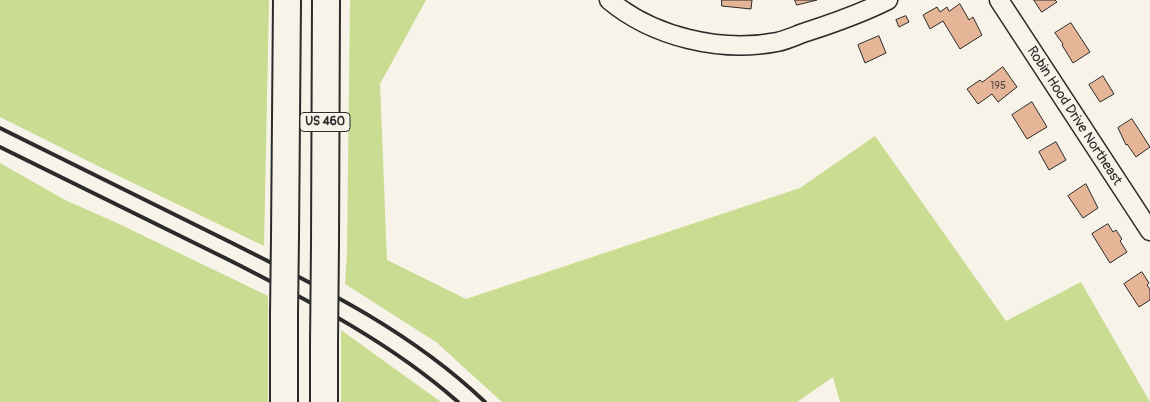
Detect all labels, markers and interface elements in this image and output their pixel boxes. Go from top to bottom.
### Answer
street label: Robin Hood Drive Northeast [1023,43,1125,189]
house number: 195 [990,79,1006,93]
road number: US 460 [300,112,350,132]

